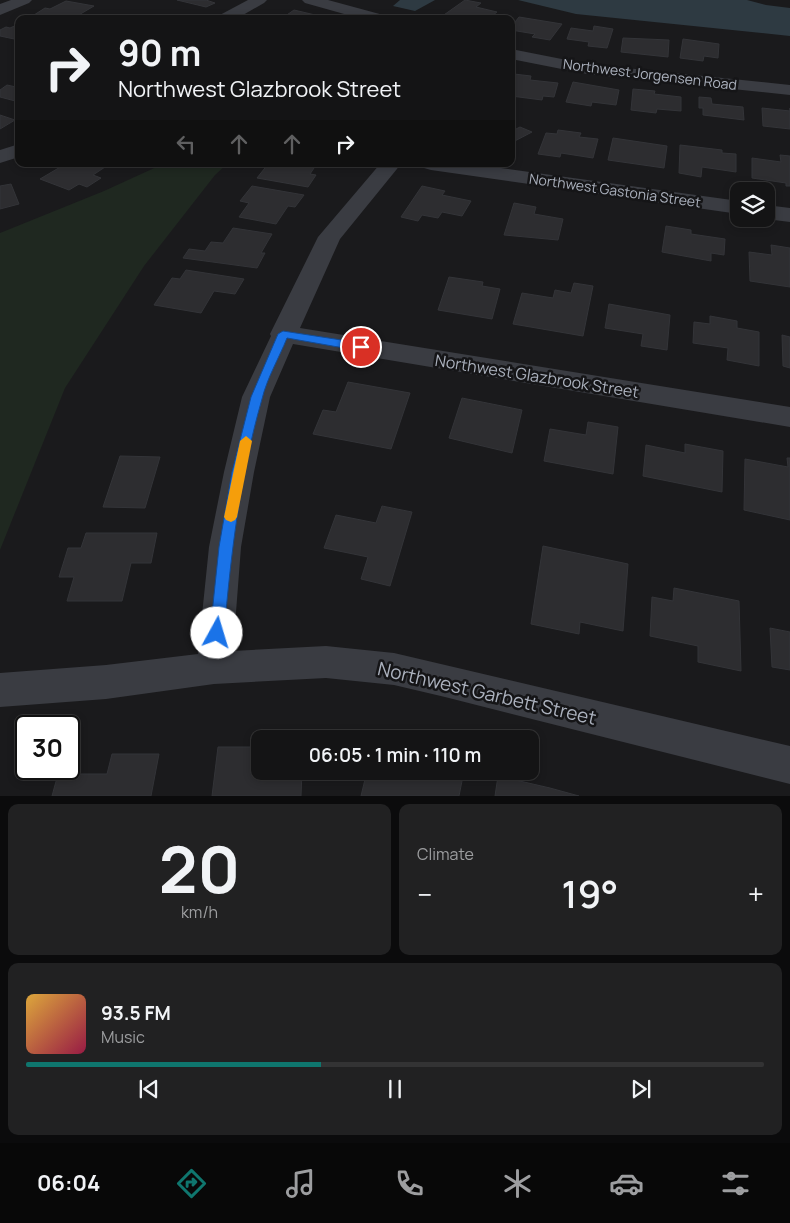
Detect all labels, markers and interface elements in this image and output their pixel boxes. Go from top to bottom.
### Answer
text: 90 m [118,29,201,77]
icon: right [35,35,100,100]
street label: Northwest Jorgensen Road [562,54,738,94]
text: Northwest Glazbrook Street [118,74,401,104]
icon: left [172,130,200,158]
icon: ahead [225,130,253,158]
icon: ahead [278,130,306,158]
icon: right [331,130,359,158]
street label: Northwest Gastonia Street [528,169,702,212]
map controls [730,182,775,227]
button: layers [730,182,775,227]
pin [340,326,382,368]
icon: arrive [347,333,375,361]
street label: Northwest Glazbrook Street [434,349,640,403]
position arrow [190,606,242,658]
street label: Northwest Garbett Street [375,655,599,731]
speed limit sign: 30 [15,715,80,780]
text: 06:05 · 1 min · 110 m [309,742,481,768]
text: 20 [159,824,240,913]
text: Climate [417,843,474,865]
text: 19° [562,867,618,919]
text: − [417,875,432,913]
text: + [748,875,764,913]
text: km/h [181,901,218,923]
text: 93.5 FM [101,1000,171,1026]
text: Music [101,1026,145,1048]
icon: previous [135,1075,163,1103]
icon: pause [381,1075,409,1103]
icon: next [627,1075,655,1103]
icon: directions [174,1166,209,1201]
icon: music [283,1166,318,1201]
icon: phone [392,1166,427,1201]
icon: climate [500,1166,535,1201]
icon: car [609,1166,644,1201]
icon: filters [718,1166,753,1201]
text: 06:04 [37,1168,100,1198]

